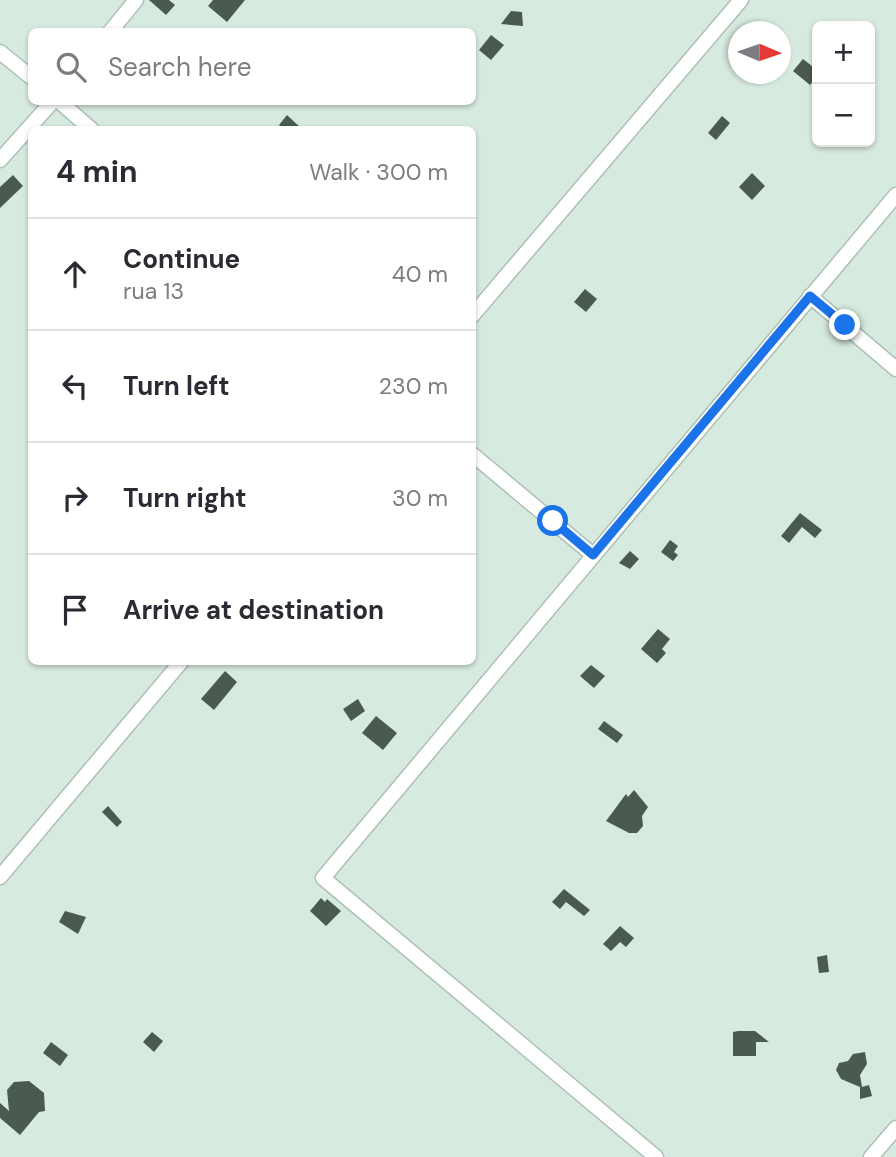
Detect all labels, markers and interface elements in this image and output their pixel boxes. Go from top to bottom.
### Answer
north arrow [728,21,791,84]
map controls [812,21,875,147]
button: + [812,21,875,84]
search box [28,28,476,105]
icon: search [52,48,90,86]
text: Search here [108,50,251,84]
button: − [812,84,875,147]
text: 4 min [56,152,138,191]
text: Walk · 300 m [309,157,448,187]
text: Continue [123,242,240,276]
icon: ahead [56,255,94,293]
text: 40 m [392,259,448,289]
text: rua 13 [123,276,184,306]
route end [829,309,860,340]
icon: left [56,367,94,405]
text: Turn left [123,369,230,403]
text: 230 m [379,371,448,401]
icon: right [56,479,94,517]
text: Turn right [123,481,247,515]
text: 30 m [392,483,448,513]
route start [537,505,568,536]
icon: arrive [56,591,94,629]
text: Arrive at destination [123,593,384,627]

